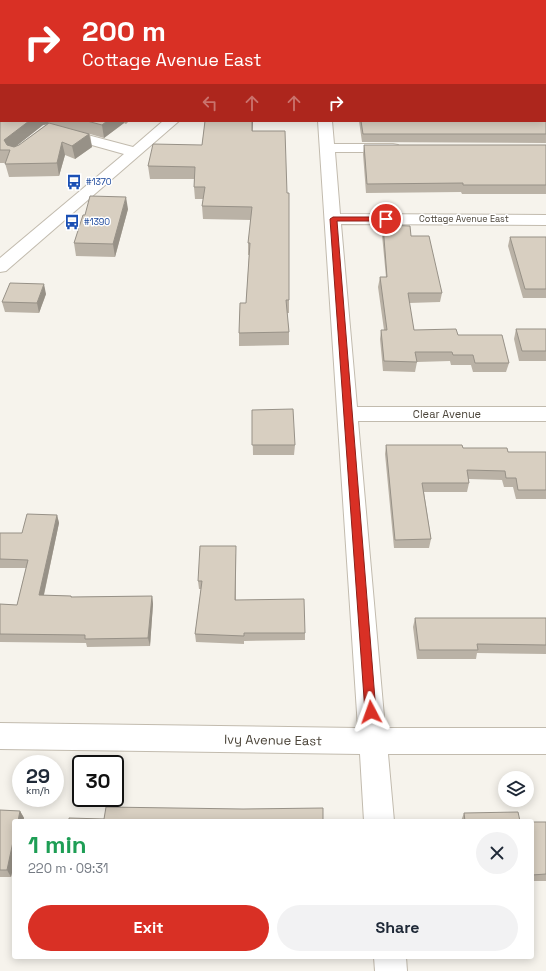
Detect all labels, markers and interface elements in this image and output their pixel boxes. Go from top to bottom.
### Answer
text: 200 m [82,13,166,49]
icon: right [16,16,68,68]
text: Cottage Avenue East [82,48,262,71]
icon: left [199,92,221,114]
icon: ahead [241,92,263,114]
icon: ahead [283,92,305,114]
icon: right [325,92,347,114]
bus stop icon: #1370 [65,173,83,191]
place label: #1370 [86,176,112,188]
pin [369,202,403,236]
icon: arrive [375,208,397,230]
bus stop icon: #1390 [63,213,81,231]
street label: Cottage Avenue East [419,213,509,225]
place label: #1390 [84,216,110,228]
street label: Clear Avenue [413,407,481,421]
position arrow [350,691,392,733]
street label: Ivy Avenue East [224,731,322,749]
speed limit sign: 30 [72,755,124,807]
text: 29 [26,763,50,789]
map controls [498,771,534,807]
button: layers [498,771,534,807]
text: km/h [26,784,50,797]
text: 1 min [28,829,87,860]
button: close [476,832,518,874]
text: 220 m · 09:31 [28,860,108,877]
button: Exit [28,905,269,951]
button: Share [277,905,518,951]

